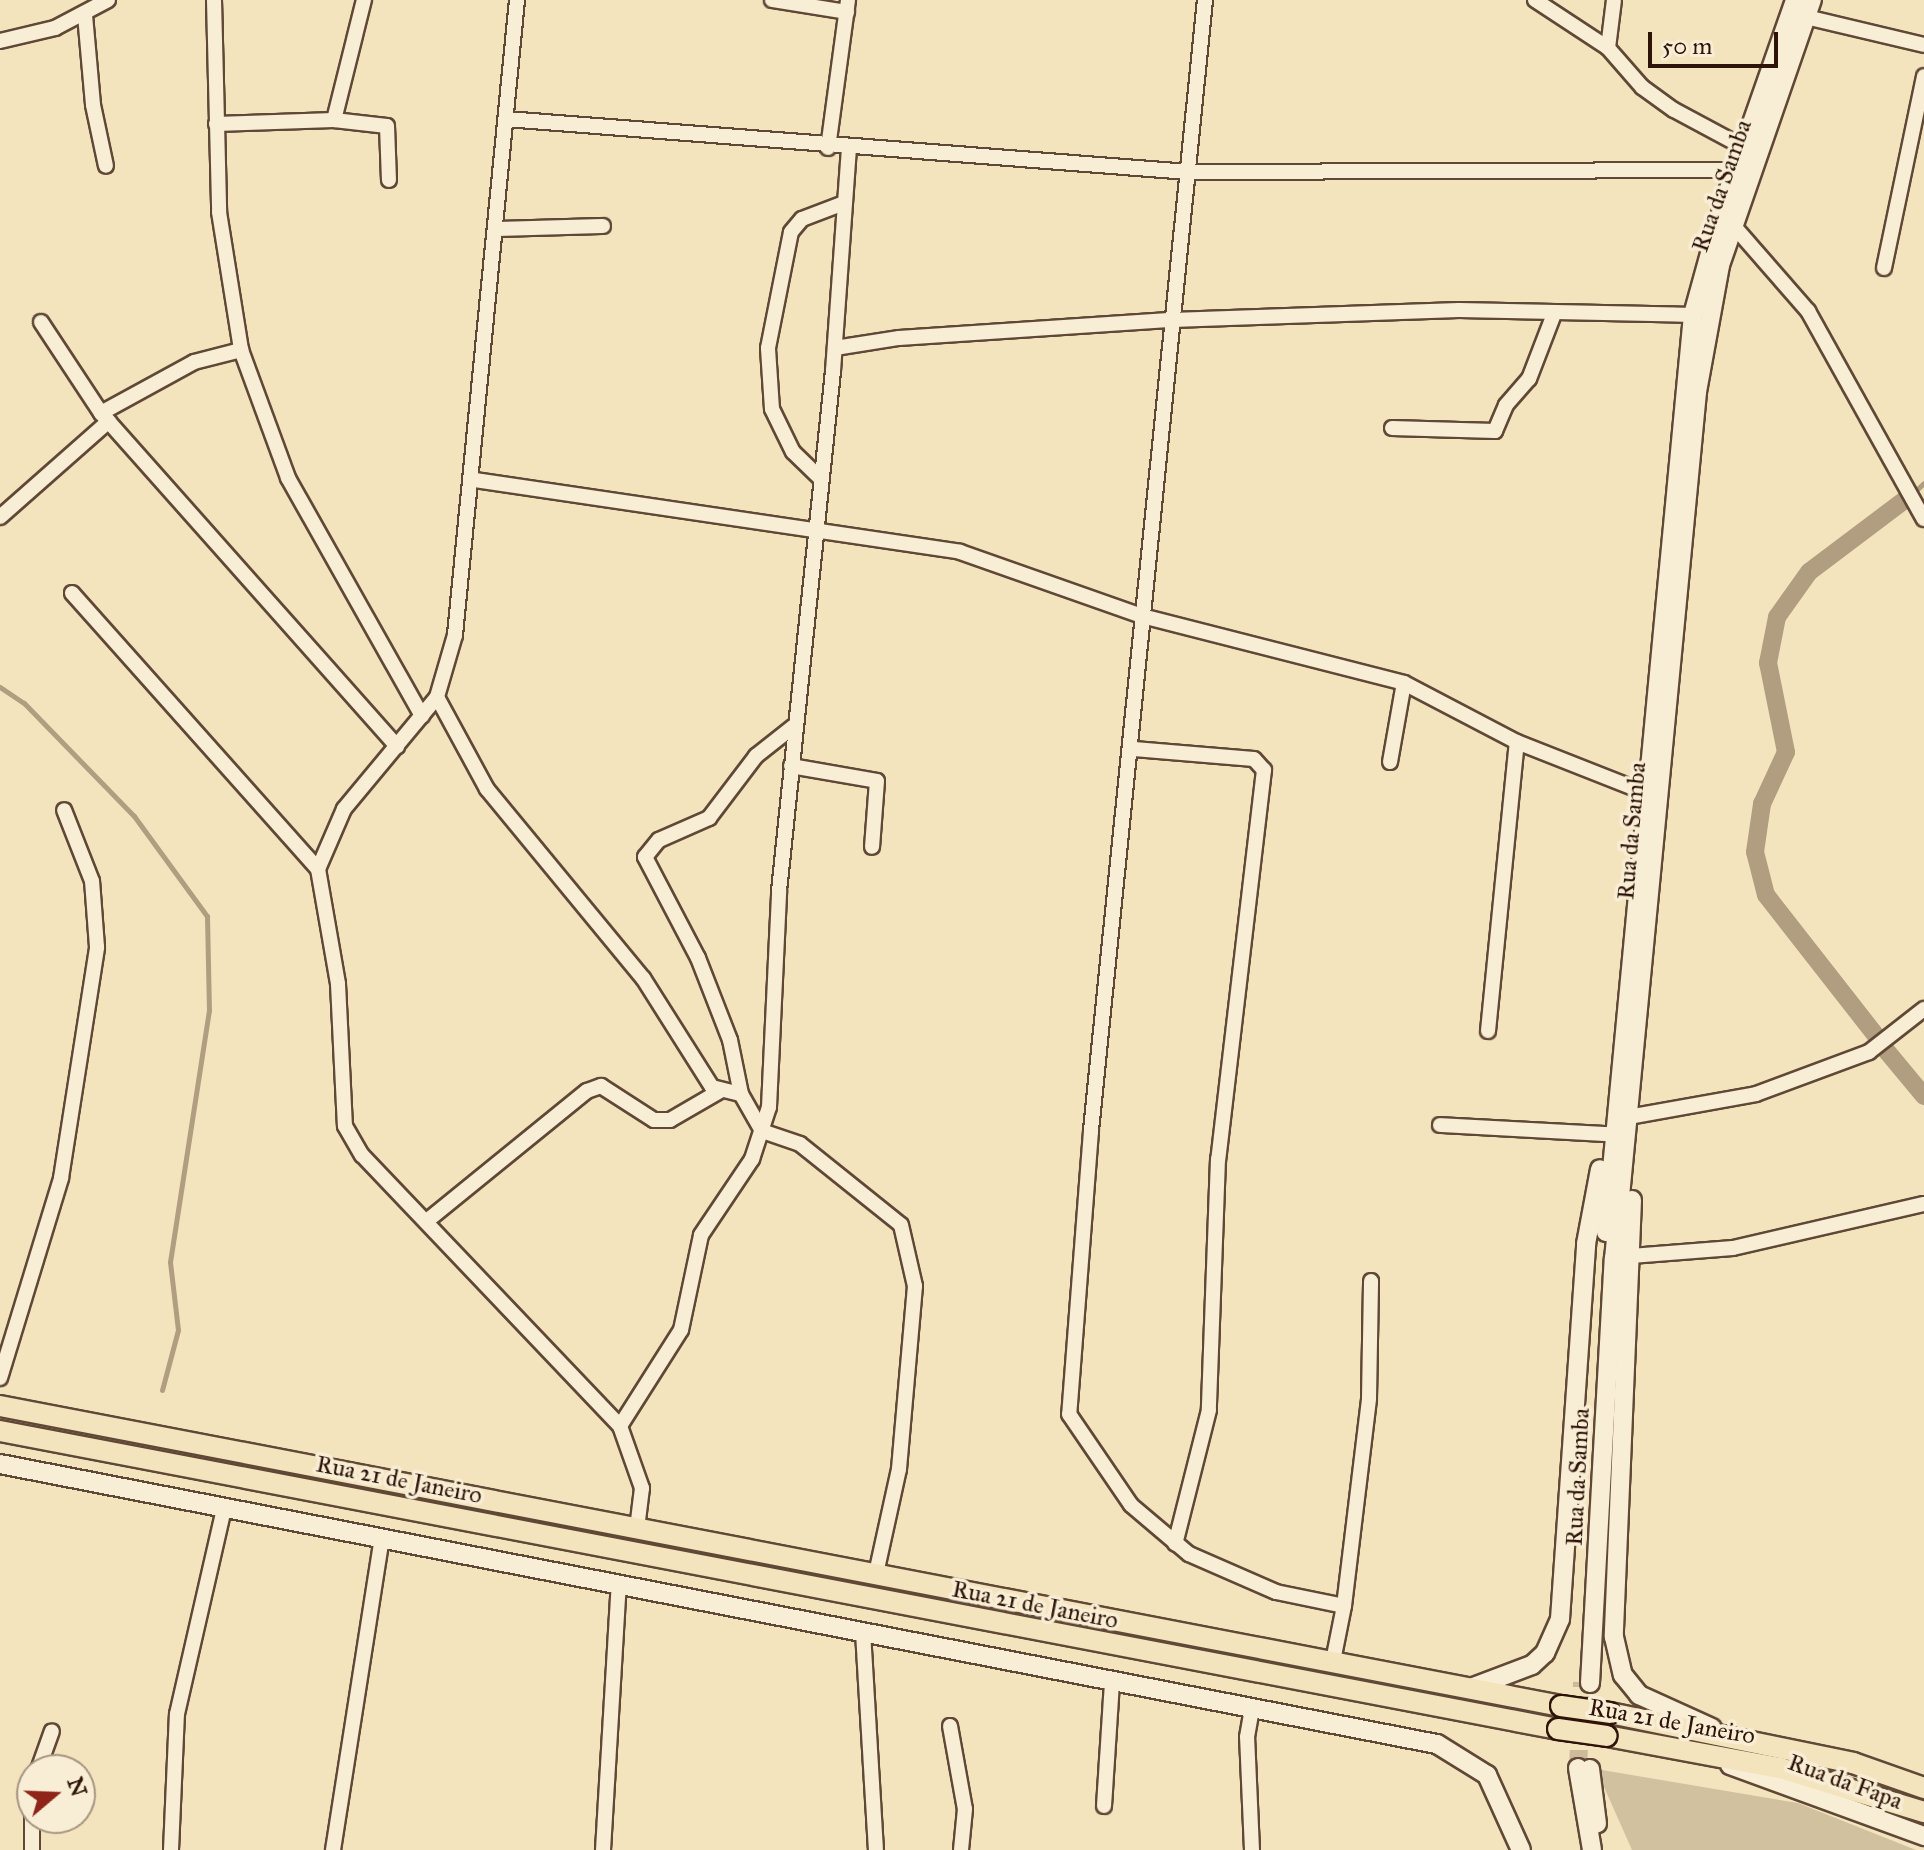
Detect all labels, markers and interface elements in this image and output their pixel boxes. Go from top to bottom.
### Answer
scale bar [1652,16,1782,66]
text: 50 m [1662,31,1712,61]
street label: Rua da Samba [1686,116,1758,256]
street label: Rua da Samba [1612,761,1652,901]
street label: Rua da Samba [1560,1407,1596,1547]
street label: Rua 21 de Janeiro [314,1450,484,1510]
street label: Rua 21 de Janeiro [950,1575,1120,1635]
street label: Rua 21 de Janeiro [1587,1693,1757,1751]
street label: Rua da Fapa [1784,1748,1906,1816]
north arrow [16,1754,96,1834]
text: N [61,1773,93,1800]

